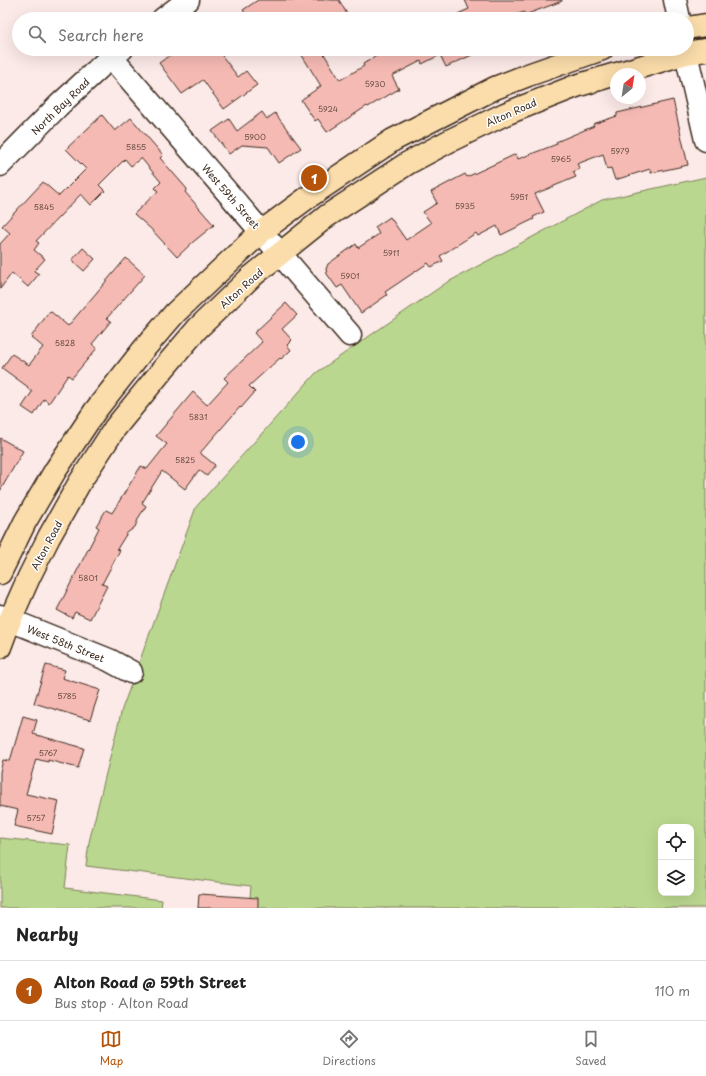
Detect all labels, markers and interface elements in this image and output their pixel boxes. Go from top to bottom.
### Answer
search box [12,12,694,56]
icon: search [26,23,48,45]
text: Search here [58,23,144,46]
north arrow [610,68,646,104]
street label: North Bay Road [27,74,93,139]
house number: 5930 [365,78,385,90]
street label: Alton Road [483,94,539,130]
house number: 5924 [318,103,338,115]
house number: 5900 [244,131,266,143]
house number: 5855 [126,141,146,153]
house number: 5979 [611,145,629,157]
house number: 5965 [551,153,571,165]
street label: West 59th Street [199,160,263,232]
pin: 1 [301,163,327,193]
house number: 5951 [510,191,529,203]
house number: 5935 [455,200,475,212]
house number: 5845 [34,201,54,213]
house number: 5911 [383,247,399,259]
street label: Alton Road [216,264,266,312]
house number: 5901 [340,270,360,282]
house number: 5828 [55,337,75,349]
house number: 5831 [189,411,207,423]
your location [288,432,308,452]
house number: 5825 [175,454,195,466]
street label: Alton Road [27,518,65,572]
house number: 5801 [78,572,98,584]
street label: West 58th Street [25,621,107,665]
house number: 5785 [57,690,77,702]
house number: 5767 [39,747,58,759]
house number: 5757 [27,812,46,824]
map controls [658,824,694,896]
button: locate [658,824,694,860]
button: layers [658,860,694,896]
text: Nearby [16,921,78,947]
text: Alton Road @ 59th Street [54,970,246,993]
text: 1 [26,981,32,1000]
text: 110 m [655,981,690,1000]
text: Bus stop · Alton Road [54,993,189,1012]
tab: Map [100,1028,123,1069]
tab: Directions [322,1028,376,1069]
tab: Saved [575,1028,606,1069]

